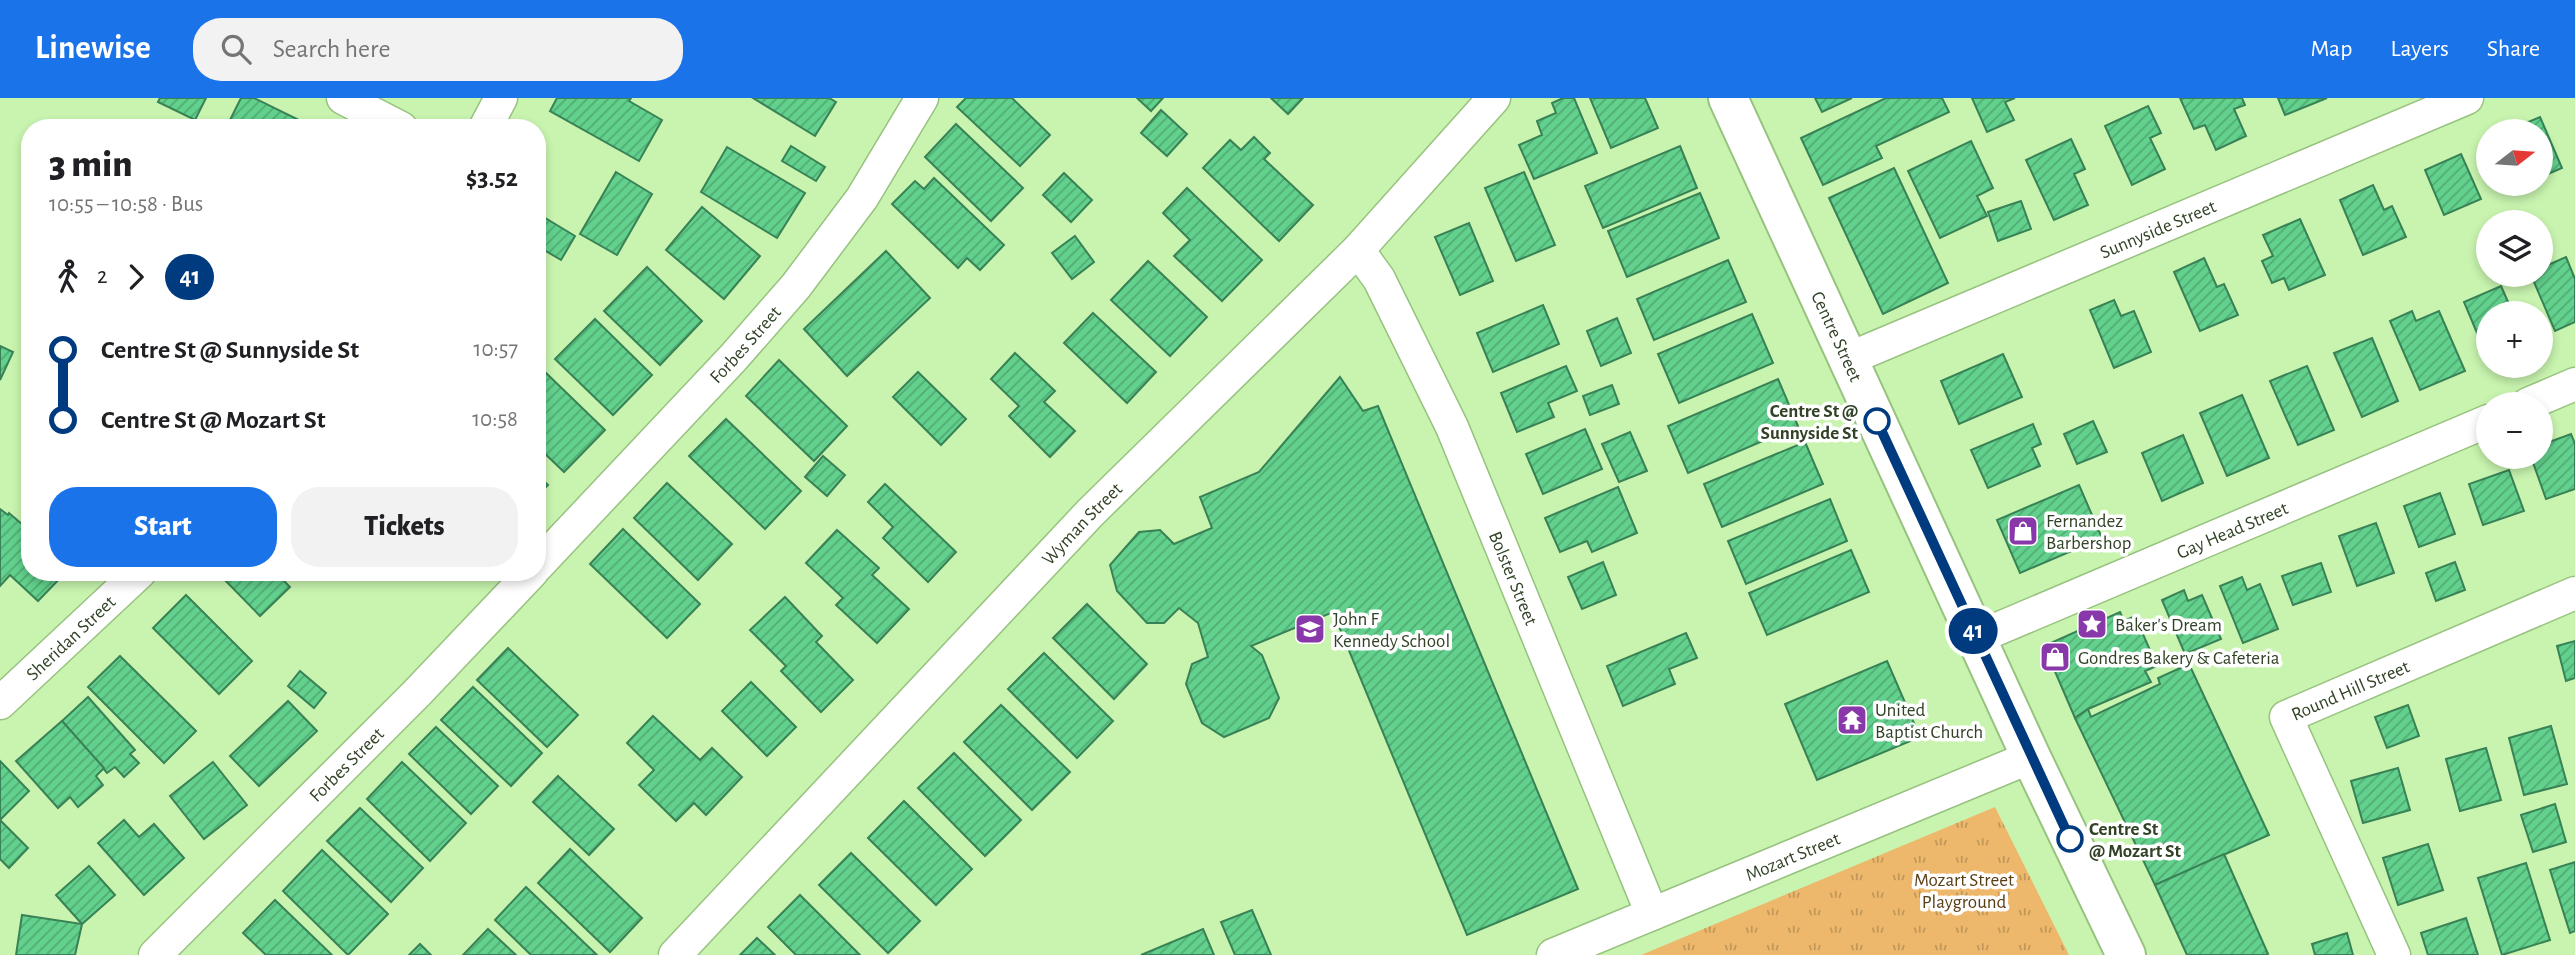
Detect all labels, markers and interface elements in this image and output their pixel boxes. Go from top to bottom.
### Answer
search box [193,18,683,81]
icon: search [217,30,255,68]
text: Linewise [35,32,151,65]
text: Search here [273,36,390,62]
text: Map [2310,37,2352,61]
text: Layers [2390,37,2449,61]
text: Share [2487,37,2540,61]
north arrow [2476,119,2553,196]
map controls [2476,119,2553,469]
text: 3 min [49,146,133,184]
text: $3.52 [466,165,518,191]
text: 10:55 – 10:58 · Bus [49,193,203,216]
street label: Sunnyside Street [2097,197,2219,263]
button: layers [2476,210,2553,287]
icon: walk [49,258,87,296]
icon: forward [117,258,155,296]
text: 2 [97,265,107,288]
text: 41 [179,265,200,289]
street label: Centre Street [1807,289,1865,385]
button: + [2476,301,2553,378]
street label: Forbes Street [707,303,785,387]
text: Centre St @ Sunnyside St [101,337,359,363]
text: 10:57 [473,338,518,361]
button: − [2476,392,2553,469]
place label: Centre St @ Sunnyside St [1761,402,1859,443]
text: Centre St @ Mozart St [101,407,326,433]
text: 10:58 [472,408,518,431]
marker: Centre St @ Sunnyside St [1864,408,1890,434]
street label: Wyman Street [1039,479,1126,569]
button: Start [49,487,277,567]
button: Tickets [291,487,518,567]
street label: Gay Head Street [2174,499,2291,563]
place label: Fernandez Barbershop [2046,512,2132,553]
shop icon: Fernandez Barbershop [2006,514,2040,548]
street label: Bolster Street [1485,529,1540,628]
street label: Sheridan Street [23,593,119,684]
place icon: Baker's Dream [2075,607,2109,641]
line badge: 41 [1941,608,2004,654]
place label: John F Kennedy School [1333,610,1450,651]
school or university icon: John F Kennedy School [1293,612,1327,646]
place label: Baker's Dream [2115,616,2222,635]
text: 41 [1963,619,1983,643]
shop icon: Gondres Bakery & Cafeteria [2038,640,2072,674]
place label: Gondres Bakery & Cafeteria [2078,649,2280,668]
street label: Round Hill Street [2289,657,2412,725]
place label: United Baptist Church [1875,701,1983,742]
temple icon: United Baptist Church [1835,703,1869,737]
street label: Forbes Street [306,724,388,806]
place label: Centre St @ Mozart St [2089,820,2182,861]
marker: Centre St @ Mozart St [2057,826,2083,852]
street label: Mozart Street [1743,829,1843,885]
park label: Mozart Street Playground [1914,871,2014,912]

